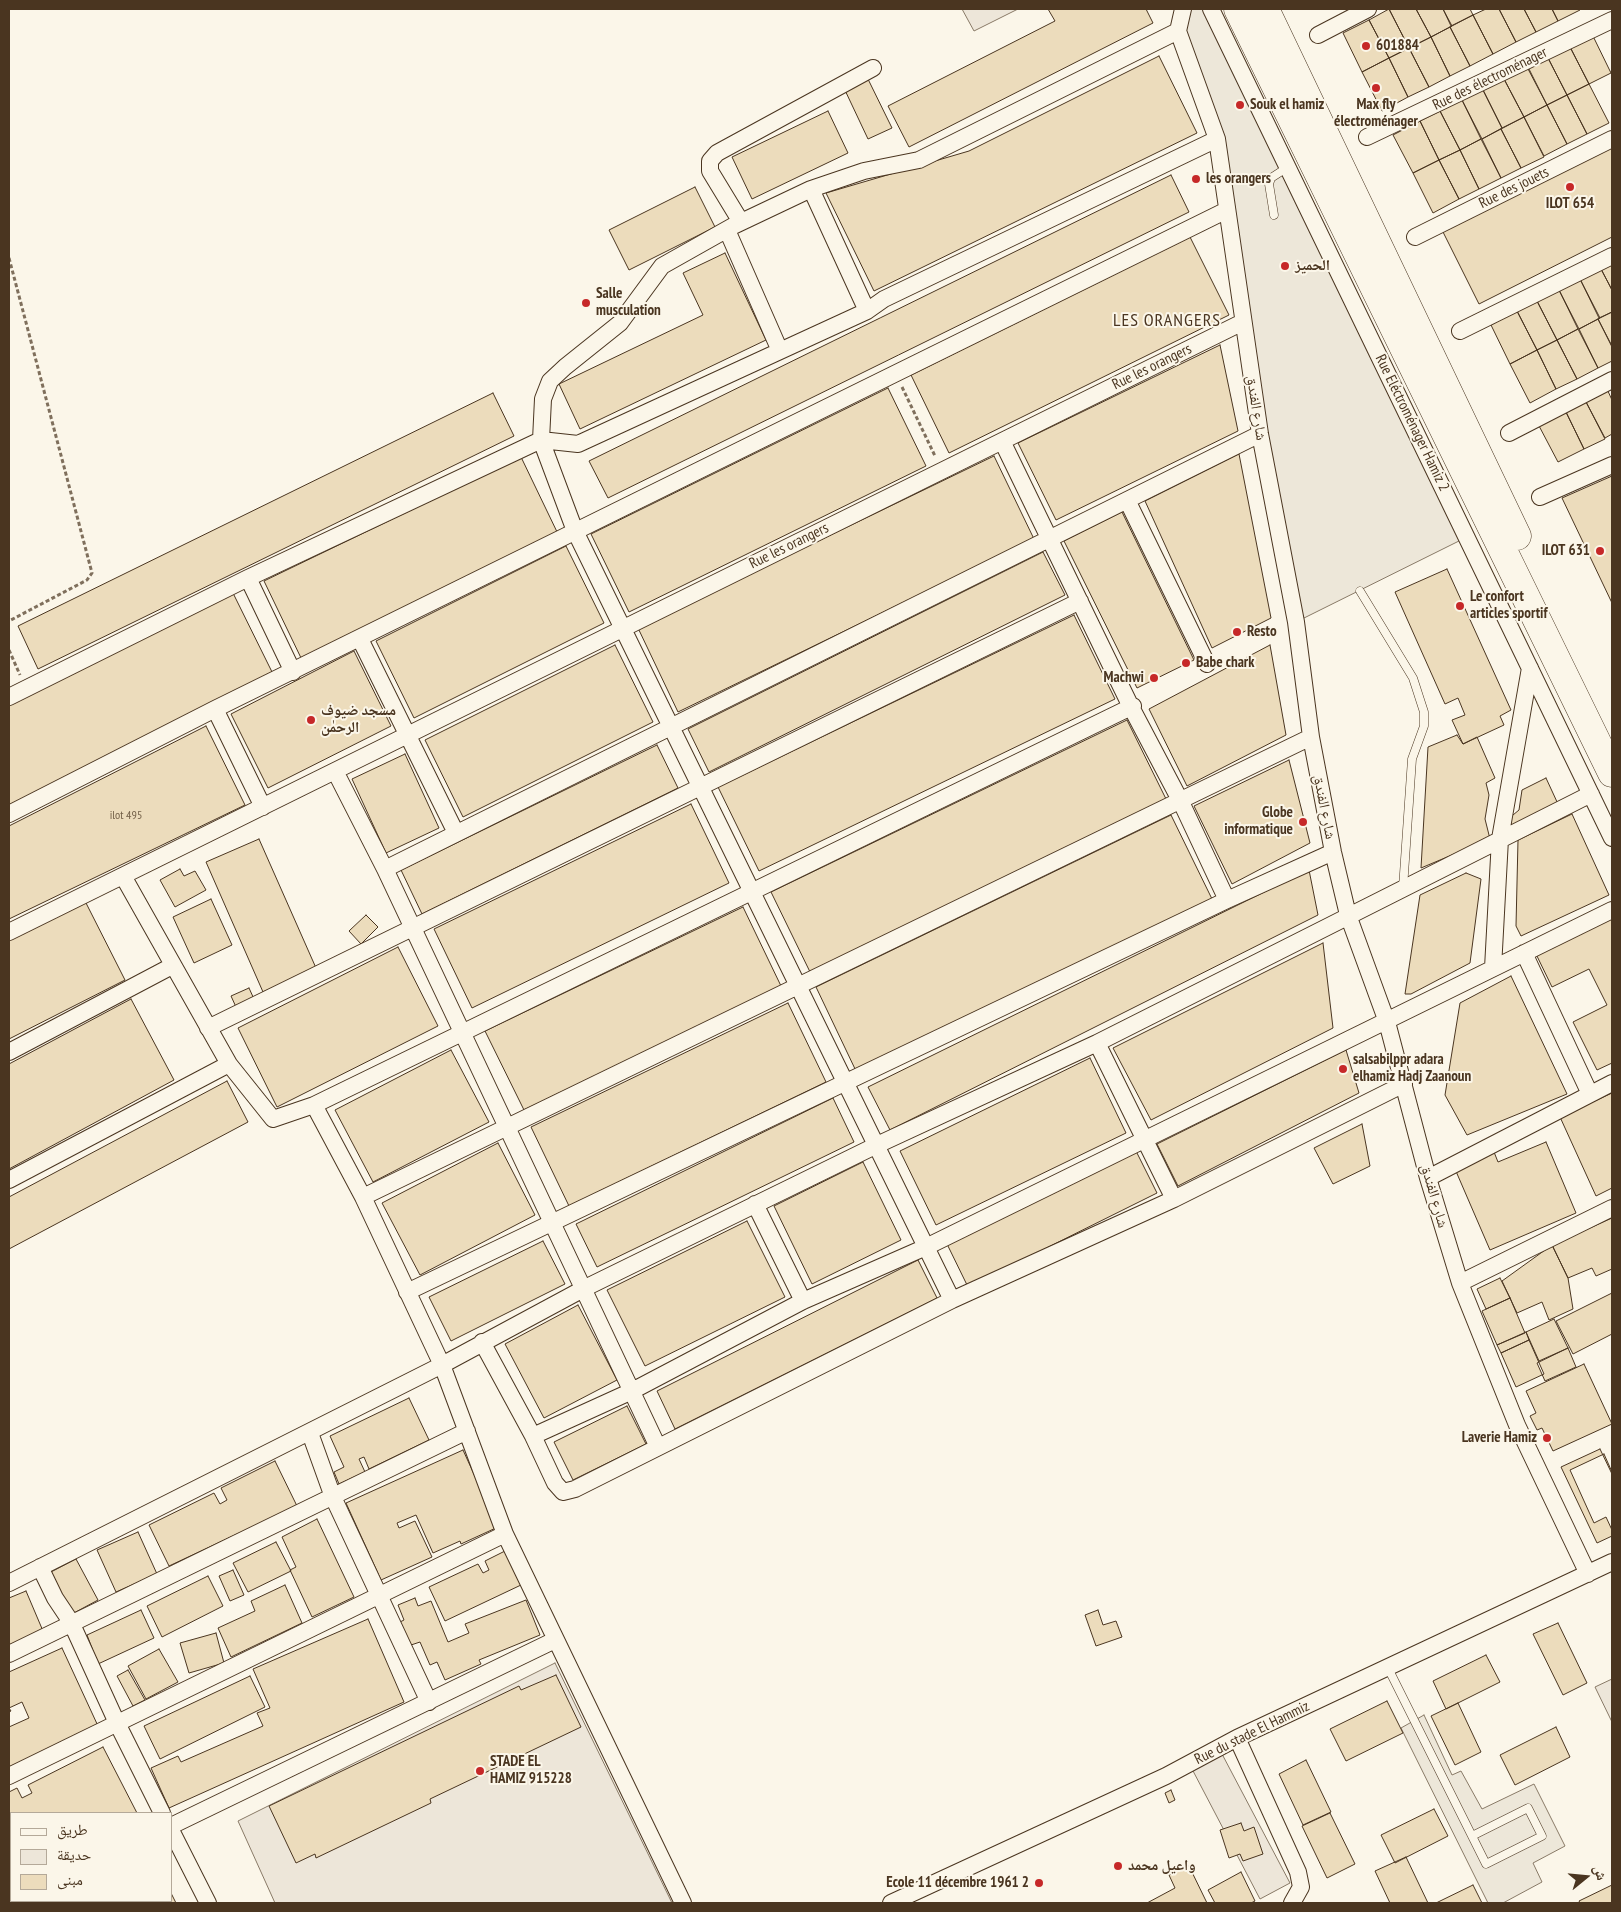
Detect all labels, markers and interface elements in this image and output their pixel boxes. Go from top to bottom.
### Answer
place label: 601884 [1376,37,1419,55]
marker: 601884 [1360,40,1372,52]
street label: Rue des électroménager [1430,43,1550,115]
marker: Max fly électroménager [1370,82,1382,94]
place label: Souk el hamiz [1250,96,1324,114]
place label: Max fly électroménager [1334,96,1418,131]
marker: Souk el hamiz [1234,99,1246,111]
street label: Rue des jouets [1476,163,1552,213]
place label: les orangers [1206,170,1271,188]
marker: les orangers [1190,173,1202,185]
marker: ILOT 654 [1564,181,1576,193]
place label: ILOT 654 [1546,195,1594,213]
place label: الحميز [1295,257,1330,275]
marker: الحميز [1279,260,1291,272]
place label: Salle musculation [596,285,661,320]
marker: Salle musculation [580,297,592,309]
district label: LES ORANGERS [1112,310,1222,332]
street label: Rue les orangers [1109,340,1195,394]
street label: Rue Eléctroménager Hamiz 2 [1371,352,1453,494]
street label: شارع الفندق [1242,374,1270,442]
street label: Rue les orangers [746,519,832,573]
place label: ILOT 631 [1542,542,1590,560]
marker: ILOT 631 [1594,545,1606,557]
place label: Le confort articles sportif [1470,588,1547,623]
marker: Le confort articles sportif [1454,600,1466,612]
place label: Resto [1247,623,1277,641]
marker: Resto [1231,626,1243,638]
place label: Babe chark [1196,654,1254,672]
marker: Babe chark [1180,657,1192,669]
place label: Machwi [1104,669,1144,687]
marker: Machwi [1148,672,1160,684]
place label: مسجد ضيوف الرحمٰن [321,702,396,737]
marker: مسجد ضيوف الرحمٰن [305,714,317,726]
street label: شارع الفندق [1309,773,1339,841]
place label: Globe informatique [1224,804,1293,839]
house number: ilot 495 [110,809,142,823]
marker: Globe informatique [1297,816,1309,828]
place label: salsabilppr adara elhamiz Hadj Zaanoun [1353,1051,1471,1086]
marker: salsabilppr adara elhamiz Hadj Zaanoun [1337,1063,1349,1075]
street label: شارع الفندق [1416,1162,1452,1230]
place label: Laverie Hamiz [1462,1429,1537,1447]
marker: Laverie Hamiz [1541,1432,1553,1444]
street label: Rue du stade El Hammiz [1192,1697,1312,1769]
place label: STADE EL HAMIZ 915228 [490,1753,572,1788]
marker: STADE EL HAMIZ 915228 [474,1765,486,1777]
legend [10,1812,172,1902]
text: طريق [57,1820,88,1839]
text: حديقة [57,1845,91,1864]
north arrow [1561,1852,1611,1902]
place label: واعيل محمد [1128,1857,1196,1875]
marker: واعيل محمد [1112,1860,1124,1872]
text: ش [1590,1863,1611,1882]
text: مبنى [57,1870,83,1889]
place label: Ecole 11 décembre 1961 2 [886,1874,1029,1892]
marker: Ecole 11 décembre 1961 2 [1033,1877,1045,1889]

